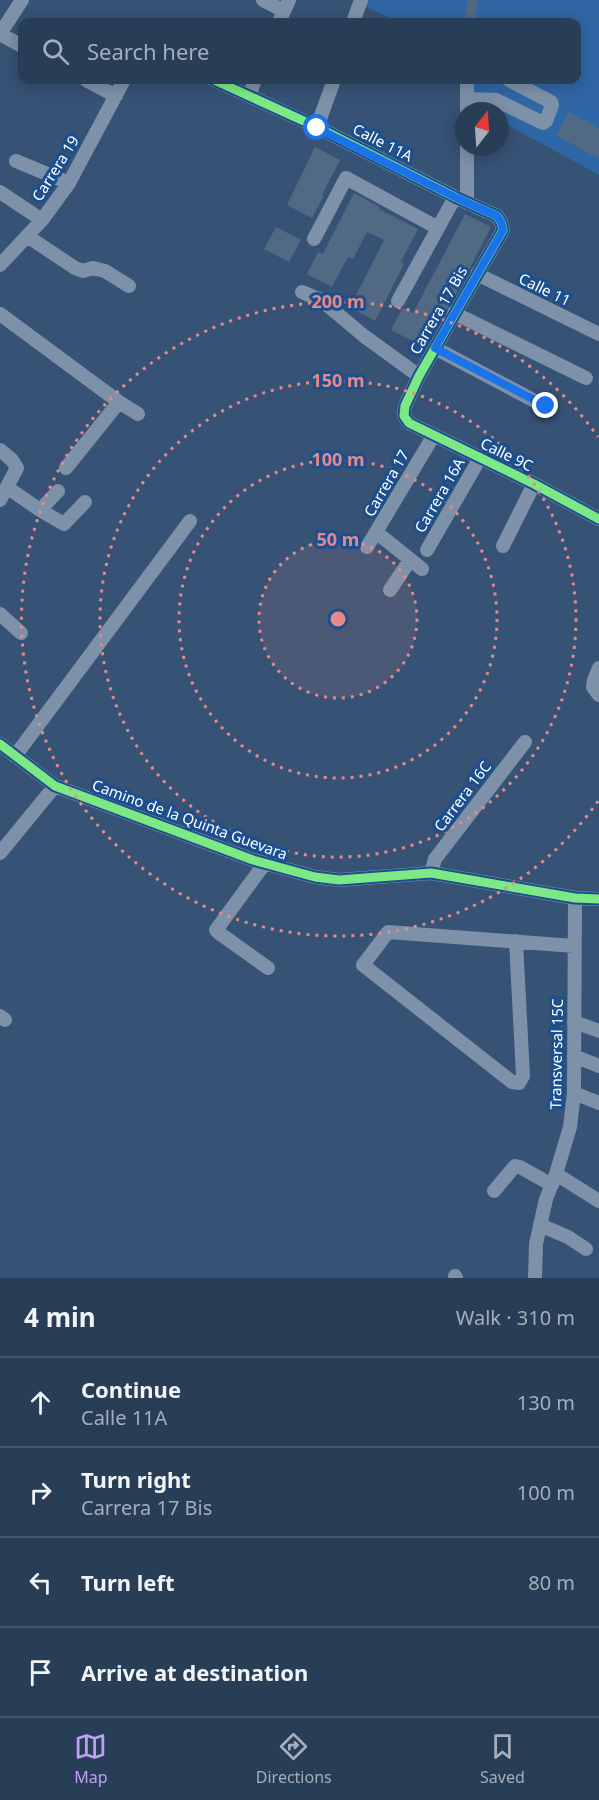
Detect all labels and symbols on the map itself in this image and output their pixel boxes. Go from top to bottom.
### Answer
north arrow [455,102,509,156]
route start [303,114,329,140]
street label: Calle 11A [350,118,417,166]
street label: Carrera 19 [27,131,83,205]
street label: Carrera 17 Bis [405,262,471,358]
street label: Calle 11 [516,268,574,310]
text: 200 m [311,289,365,313]
text: 150 m [311,368,365,392]
route end [532,392,558,418]
street label: Calle 9C [477,433,537,476]
street label: Carrera 17 [359,446,413,520]
text: 100 m [311,447,365,471]
street label: Carrera 16A [409,454,469,536]
text: 50 m [317,527,359,551]
centre of rings [328,609,348,629]
street label: Carrera 16C [429,756,495,835]
street label: Camino de la Quinta Guevara [90,774,290,864]
street label: Transversal 15C [545,998,567,1109]

